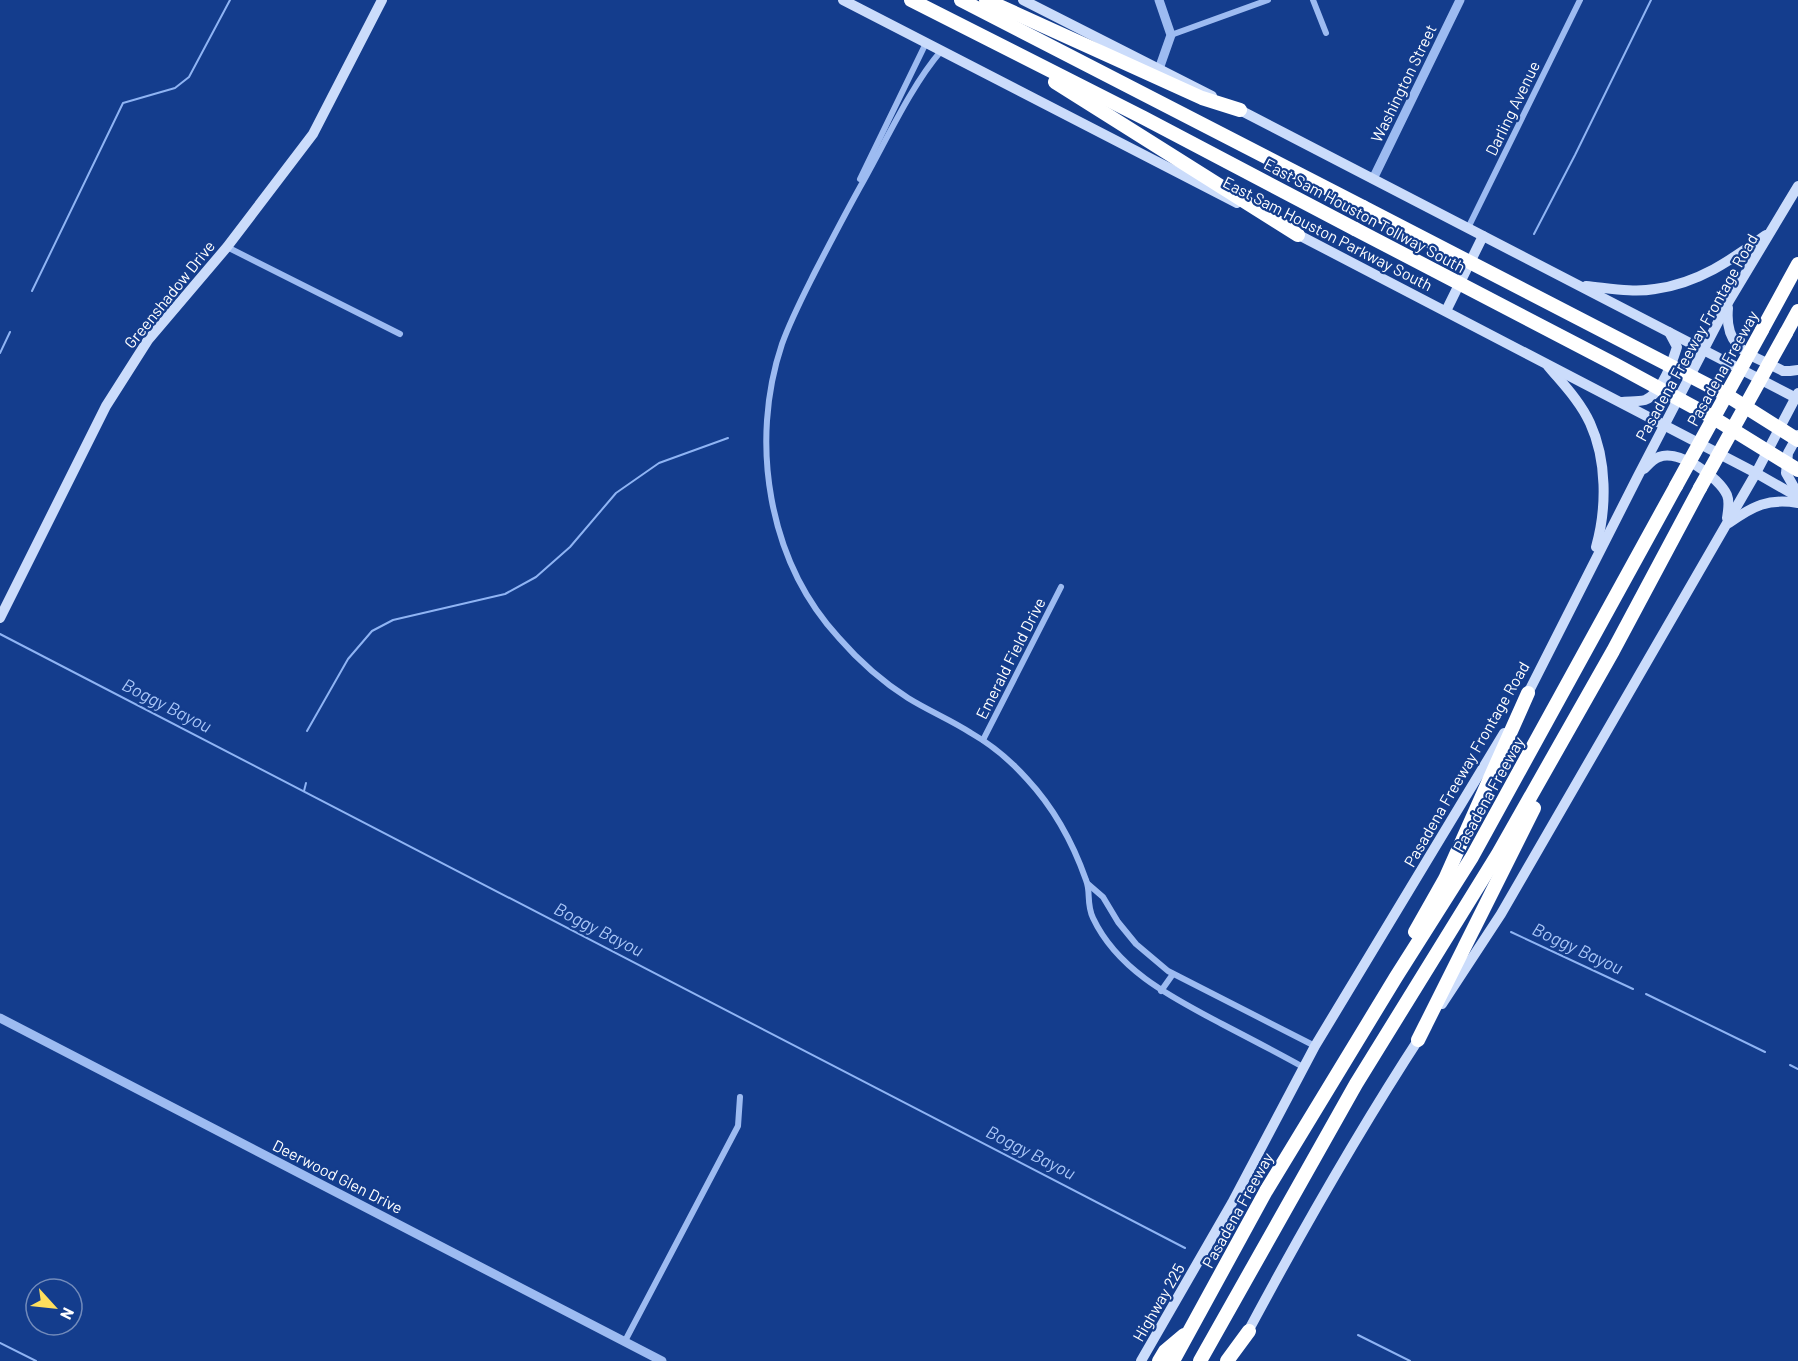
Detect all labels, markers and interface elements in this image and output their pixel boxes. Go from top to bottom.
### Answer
street label: Washington Street [1366,21,1440,145]
street label: Darling Avenue [1481,58,1543,158]
street label: East Sam Houston Tollway South [1261,154,1469,276]
street label: East Sam Houston Parkway South [1220,172,1436,294]
street label: Pasadena Freeway Frontage Road [1631,230,1761,444]
street label: Greenshadow Drive [120,236,218,352]
street label: Pasadena Freeway [1682,307,1762,429]
street label: Emerald Field Drive [971,594,1049,722]
street label: Pasadena Freeway Frontage Road [1399,658,1533,870]
water label: Boggy Bayou [119,673,215,737]
street label: Pasadena Freeway [1448,733,1528,855]
water label: Boggy Bayou [551,897,647,961]
water label: Boggy Bayou [1529,917,1627,979]
water label: Boggy Bayou [983,1120,1079,1184]
street label: Deerwood Glen Drive [270,1135,406,1217]
street label: Pasadena Freeway [1197,1148,1277,1271]
street label: Highway 225 [1128,1260,1188,1344]
north arrow [24,1277,84,1337]
text: N [57,1305,79,1323]

